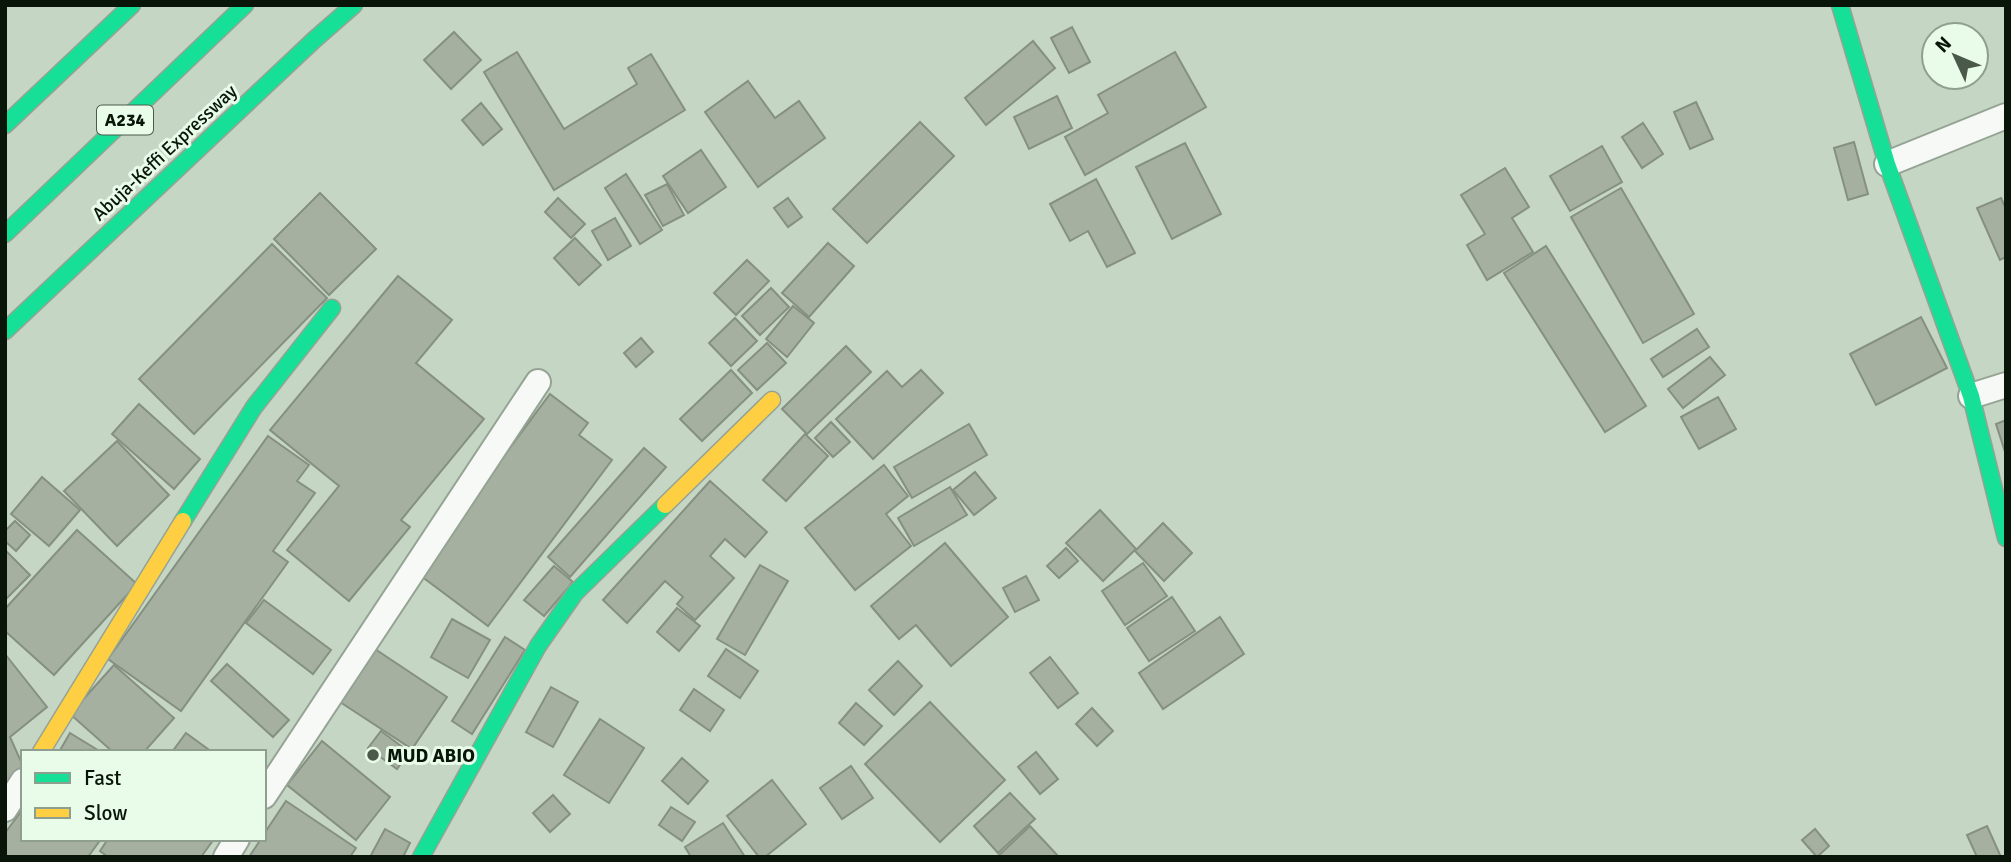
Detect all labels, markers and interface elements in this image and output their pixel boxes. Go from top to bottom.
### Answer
north arrow [1920,21,1990,91]
text: N [1930,32,1957,58]
street label: Abuja-Keffi Expressway [87,79,242,226]
road number: A234 [97,106,153,134]
place label: MUD ABIO [387,744,475,768]
marker: MUD ABIO [365,747,381,763]
legend [21,750,266,841]
text: Fast [84,765,121,791]
text: Slow [84,800,128,826]

